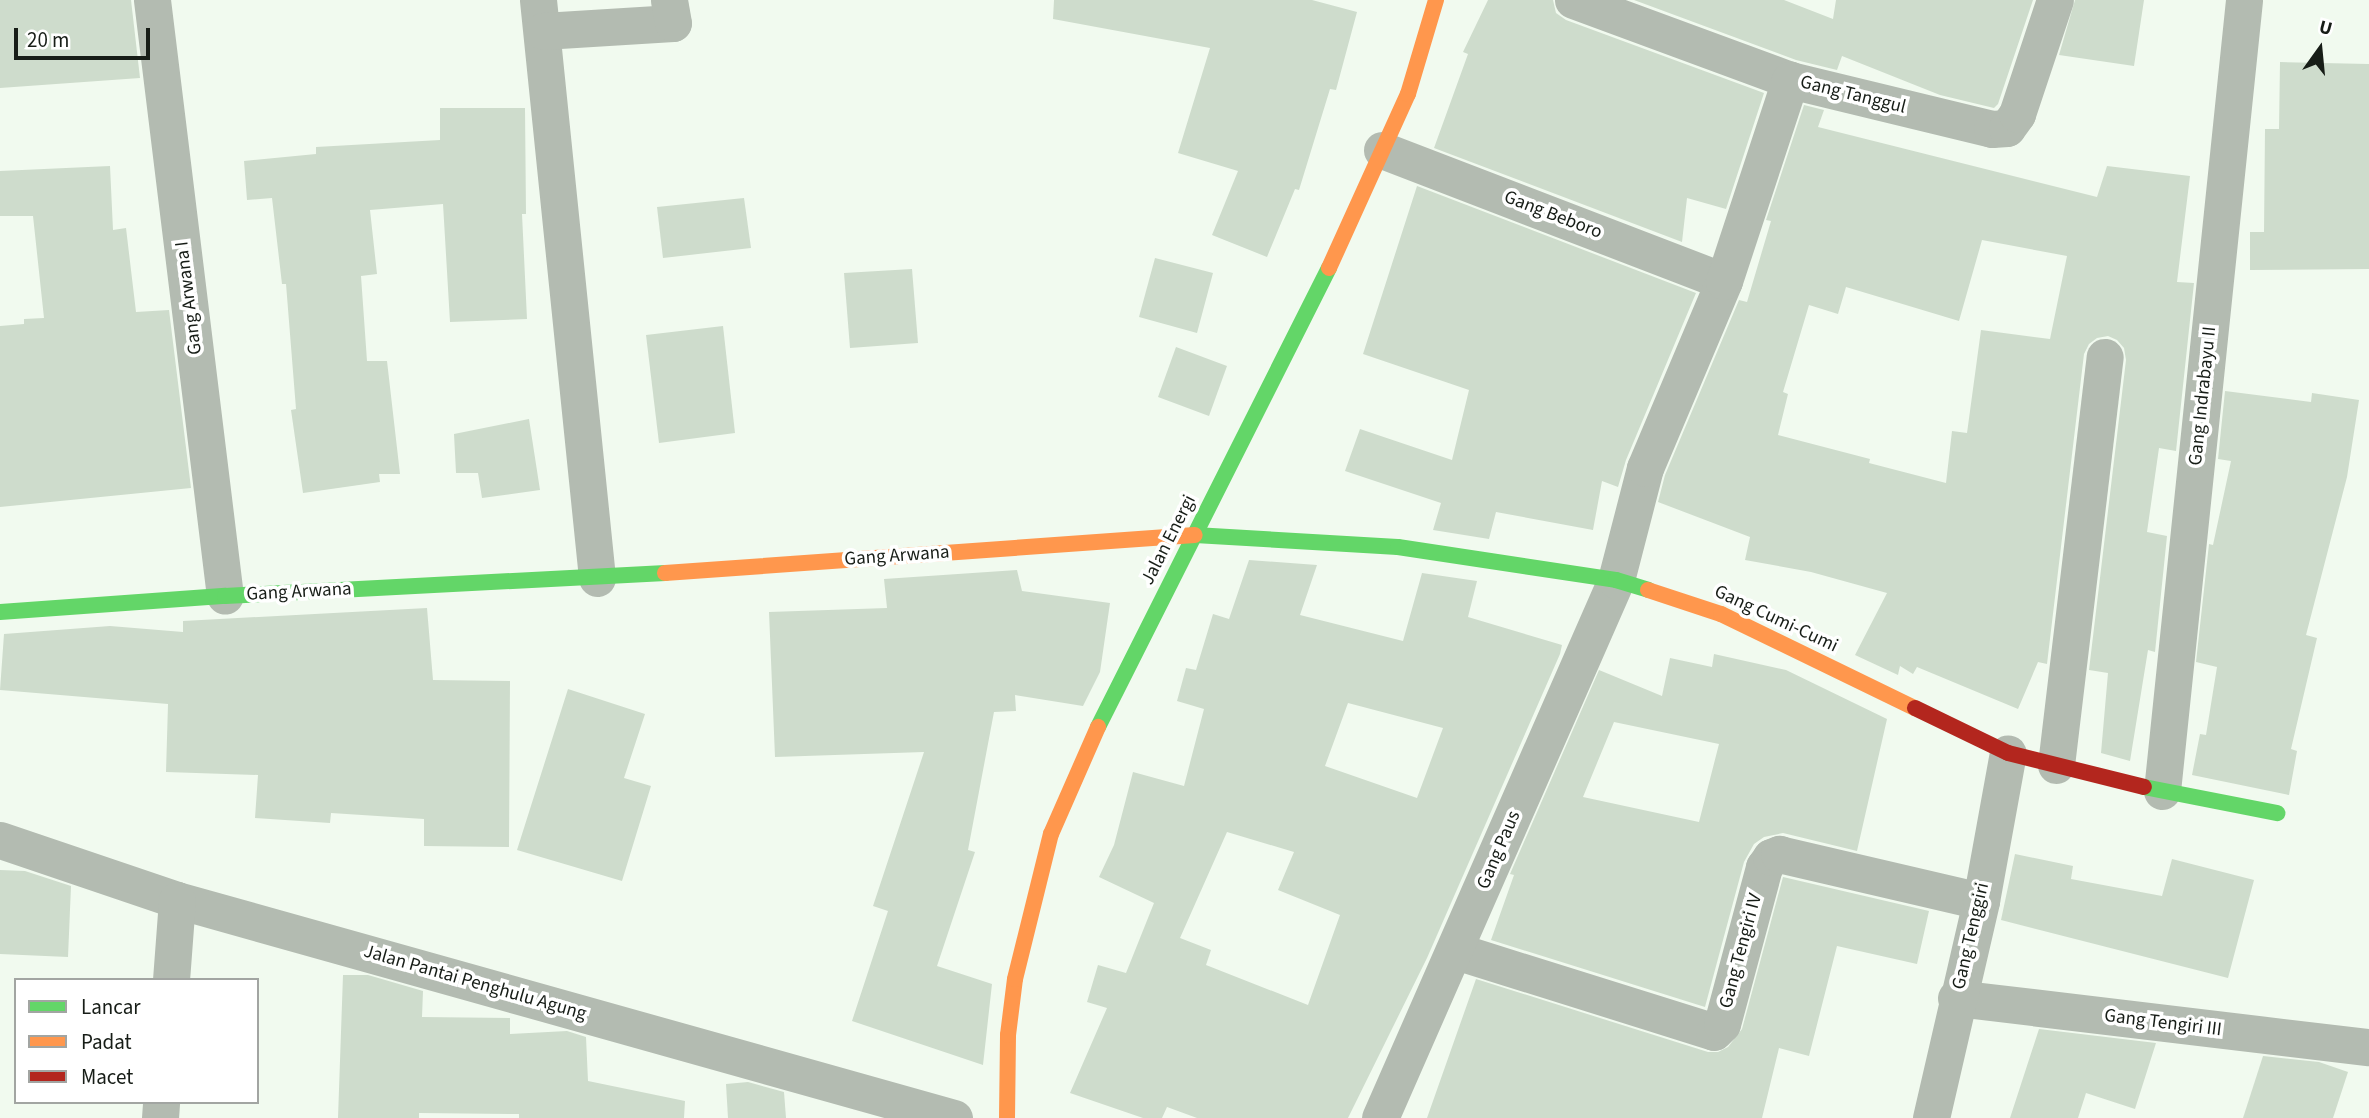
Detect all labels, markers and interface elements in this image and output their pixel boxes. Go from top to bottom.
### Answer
scale bar [18,14,154,58]
north arrow [2285,14,2355,84]
text: U [2316,14,2335,43]
text: 20 m [27,25,69,55]
street label: Gang Tanggul [1798,71,1908,119]
street label: Gang Beboro [1501,186,1605,244]
street label: Gang Arwana I [171,240,207,356]
street label: Gang Indrabayu II [2184,325,2222,467]
street label: Jalan Energi [1137,491,1201,589]
street label: Gang Arwana [844,541,950,571]
street label: Gang Arwana [246,578,352,606]
street label: Gang Cumi-Cumi [1711,580,1841,658]
street label: Gang Paus [1472,807,1526,893]
street label: Gang Tenggiri [1948,880,1994,992]
street label: Gang Tengiri IV [1715,891,1767,1011]
street label: Jalan Pantai Penghulu Agung [361,940,589,1026]
legend [14,978,259,1104]
text: Lancar [81,992,141,1022]
street label: Gang Tengiri III [2103,1004,2223,1042]
text: Padat [81,1027,132,1057]
text: Macet [81,1062,133,1092]

